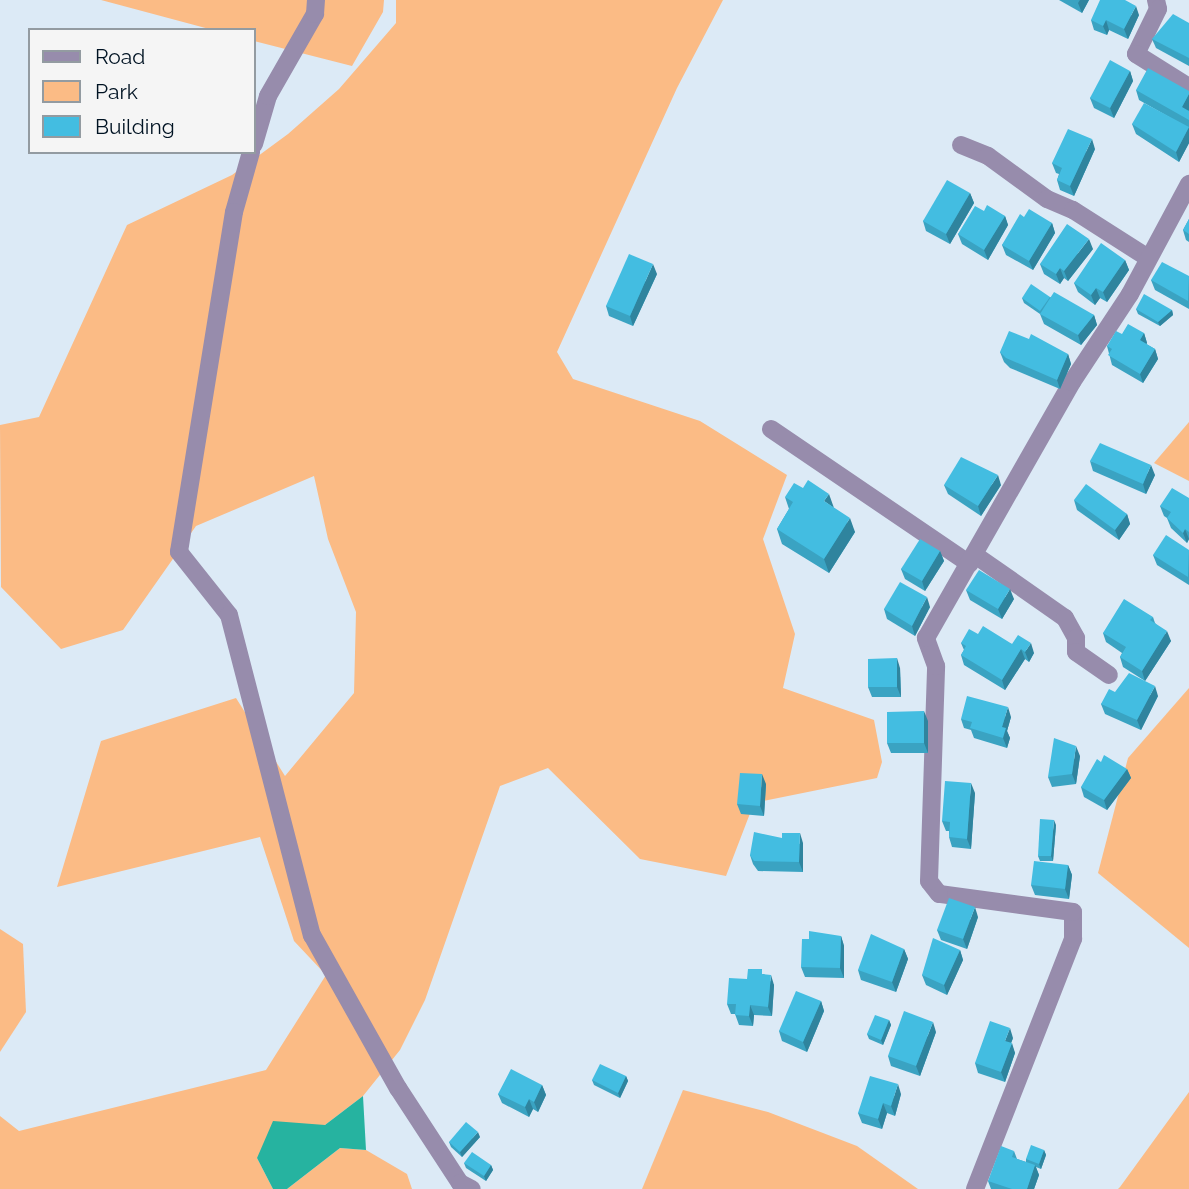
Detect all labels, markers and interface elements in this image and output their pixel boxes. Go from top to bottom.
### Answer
legend [28,28,256,154]
text: Road [95,44,145,69]
text: Park [95,79,138,104]
text: Building [95,114,175,139]

